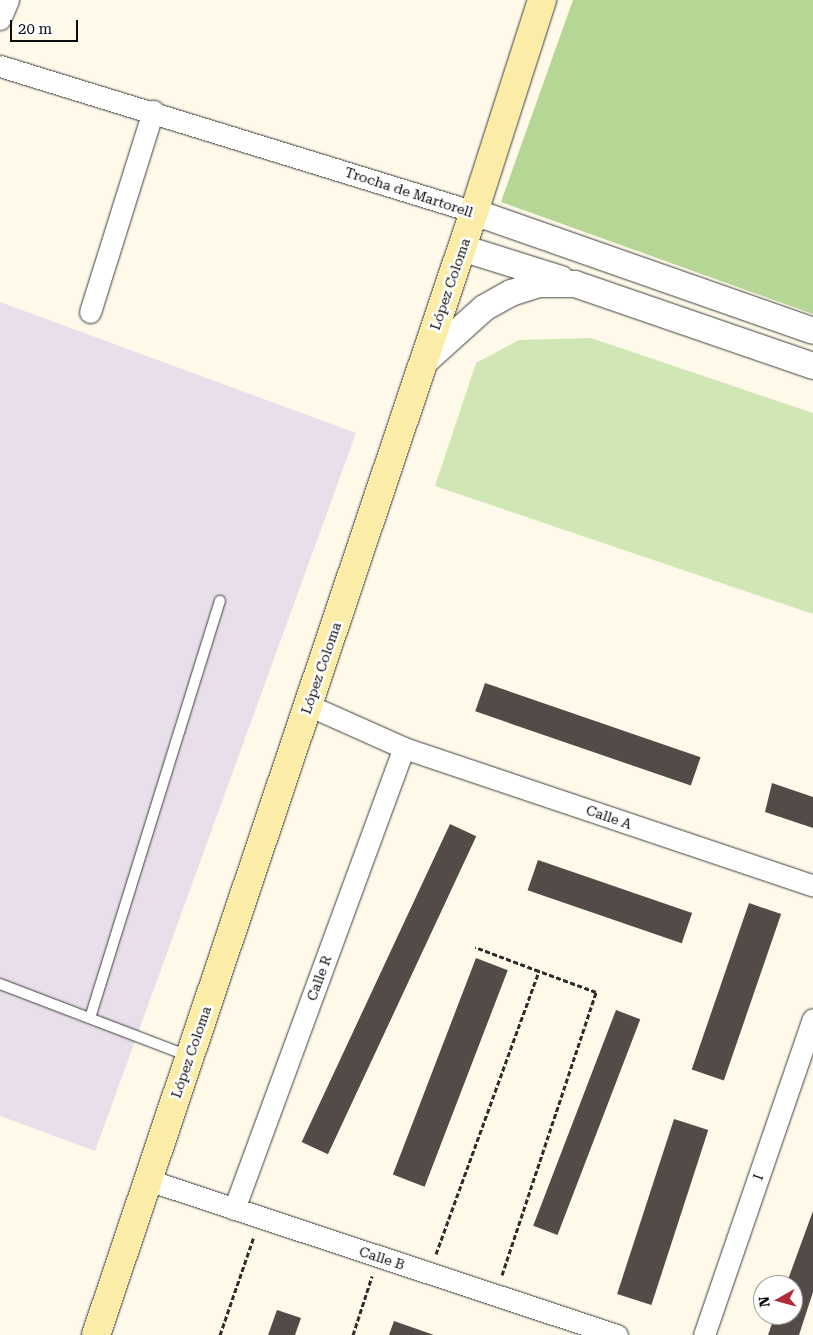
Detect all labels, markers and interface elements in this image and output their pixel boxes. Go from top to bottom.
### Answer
scale bar [12,10,80,42]
text: 20 m [18,20,52,38]
street label: Trocha de Martorell [343,163,475,221]
street label: López Coloma [426,236,474,332]
street label: López Coloma [297,620,345,716]
street label: Calle A [584,801,634,833]
street label: Calle R [303,953,335,1003]
street label: López Coloma [167,1004,215,1100]
street label: I [749,1172,767,1182]
street label: Calle B [357,1243,407,1273]
north arrow [753,1275,803,1325]
text: N [756,1295,773,1308]

